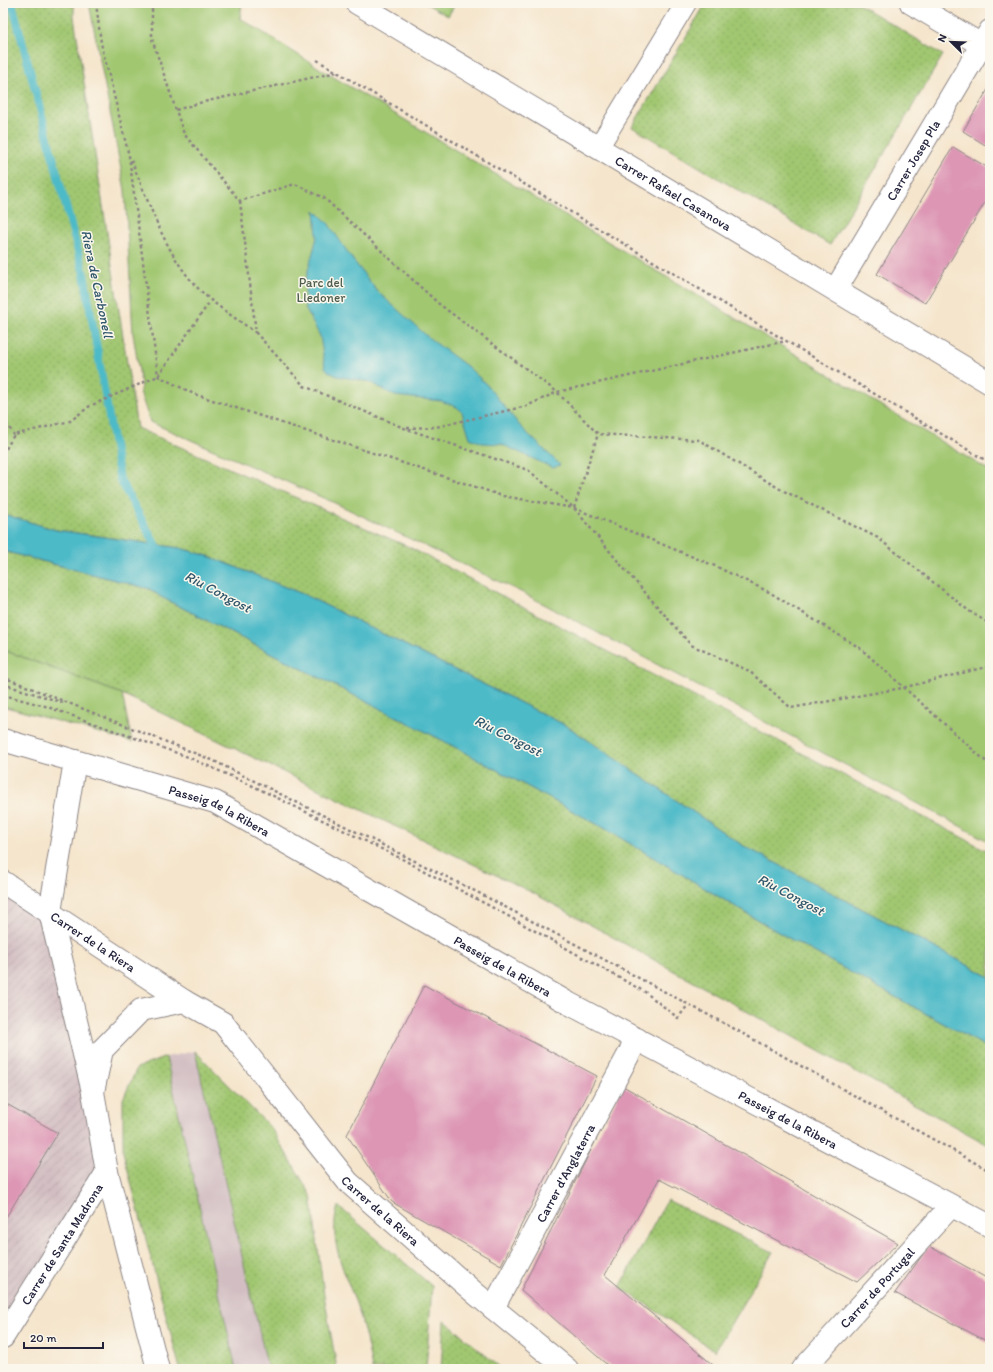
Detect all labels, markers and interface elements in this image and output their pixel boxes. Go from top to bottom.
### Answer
north arrow [931,22,971,62]
text: N [935,32,950,44]
street label: Carrer Josep Pla [883,117,943,203]
street label: Carrer Rafael Casanova [613,152,734,234]
water label: Riera de Carbonell [77,228,117,341]
park label: Parc del Lledoner [297,275,346,305]
water label: Riu Congost [182,567,256,617]
water label: Riu Congost [472,712,546,761]
street label: Passeig de la Ribera [167,781,273,839]
water label: Riu Congost [755,870,829,920]
street label: Carrer de la Riera [48,908,139,975]
street label: Passeig de la Ribera [451,932,555,1000]
street label: Passeig de la Ribera [736,1087,841,1152]
street label: Carrer d'Anglaterra [533,1121,598,1225]
street label: Carrer de la Riera [338,1173,423,1249]
street label: Carrer de Santa Madrona [18,1180,106,1308]
street label: Carrer de Portugal [837,1244,918,1331]
scale bar [24,1324,103,1350]
text: 20 m [30,1331,57,1345]

